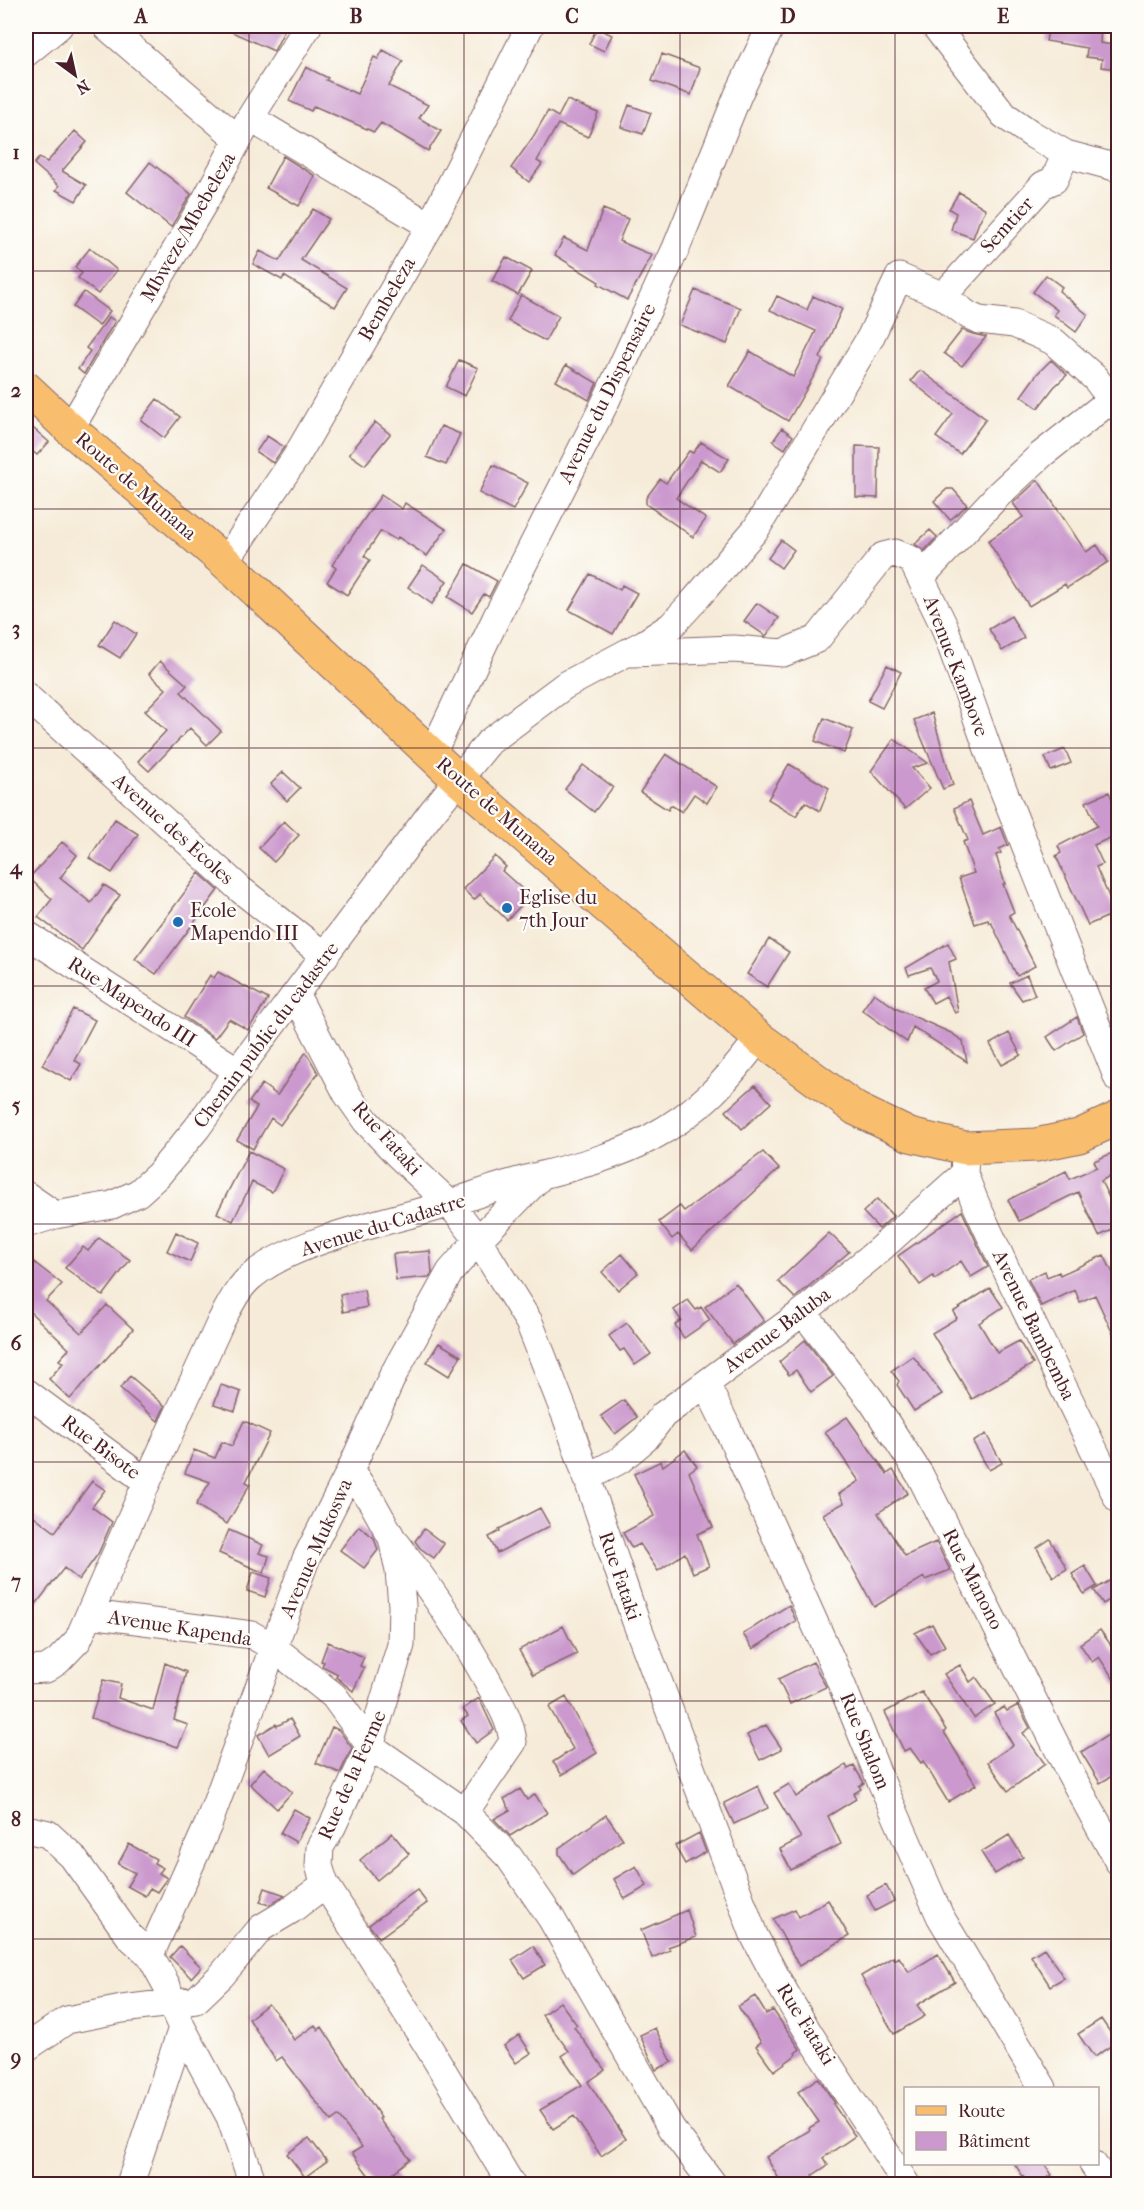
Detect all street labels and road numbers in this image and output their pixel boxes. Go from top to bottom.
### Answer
street label: Mbweze/Mbebeleza [136,148,241,306]
street label: Semtier [976,192,1039,258]
street label: Bembeleza [354,252,421,345]
street label: Avenue du Dispensaire [553,299,661,487]
street label: Route de Munana [71,427,202,545]
street label: Avenue Kambove [918,591,993,740]
street label: Route de Munana [432,752,563,870]
street label: Avenue des Ecoles [107,768,238,889]
street label: Chemin public du cadastre [188,937,344,1133]
street label: Rue Mapendo III [64,952,201,1052]
street label: Rue Fataki [348,1096,426,1180]
street label: Avenue du Cadastre [297,1189,468,1261]
street label: Avenue Bambemba [987,1245,1081,1405]
street label: Avenue Baluba [718,1282,835,1378]
street label: Rue Bisote [57,1410,145,1484]
street label: Avenue Mukoswa [275,1474,357,1622]
street label: Rue Manono [938,1525,1008,1633]
street label: Rue Fataki [594,1529,646,1623]
street label: Avenue Kapenda [105,1605,254,1651]
street label: Rue Shalom [835,1689,895,1793]
street label: Rue de la Ferme [313,1707,391,1843]
street label: Rue Fataki [772,1979,840,2069]

